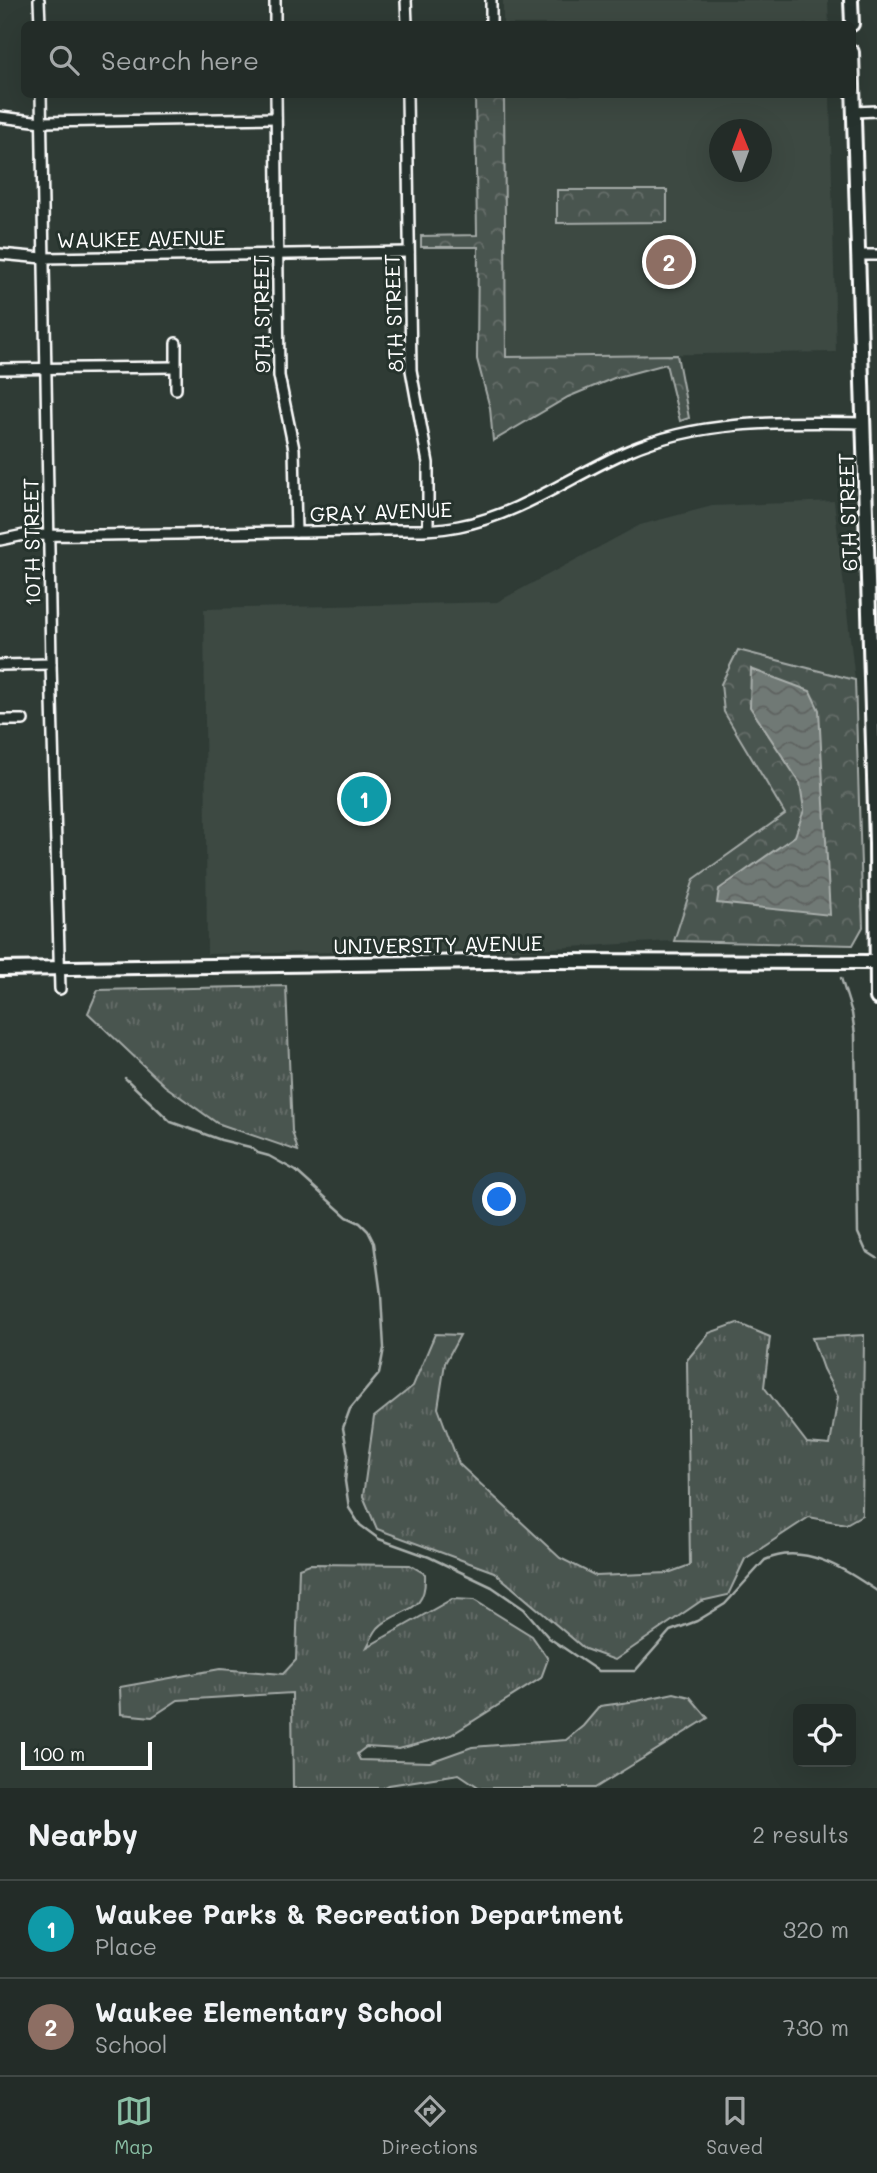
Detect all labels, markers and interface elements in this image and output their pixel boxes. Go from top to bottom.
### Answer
search box [21,21,856,98]
icon: search [45,41,83,79]
text: Search here [101,43,259,77]
north arrow [709,119,772,182]
street label: WAUKEE AVENUE [56,223,226,253]
pin: 2 [646,236,692,288]
street label: 8TH STREET [377,253,409,373]
street label: 9TH STREET [246,254,276,374]
street label: 6TH STREET [831,452,863,572]
street label: 10TH STREET [16,478,46,606]
street label: GRAY AVENUE [309,495,453,527]
pin: 1 [341,773,387,825]
street label: UNIVERSITY AVENUE [333,929,543,959]
your location [482,1182,516,1216]
map controls [793,1704,856,1767]
button: locate [793,1704,856,1767]
scale bar [21,1739,152,1771]
text: 100 m [32,1741,85,1766]
text: Nearby [28,1814,138,1854]
text: 2 results [752,1819,849,1849]
text: Waukee Parks & Recreation Department [95,1897,624,1931]
text: 1 [46,1914,56,1944]
text: 320 m [783,1914,849,1944]
text: Place [95,1931,157,1961]
text: Waukee Elementary School [95,1995,443,2029]
text: 2 [45,2012,57,2042]
text: 730 m [783,2012,849,2042]
text: School [95,2029,168,2059]
tab: Map [114,2092,153,2159]
tab: Directions [381,2092,478,2159]
tab: Saved [706,2092,763,2159]

